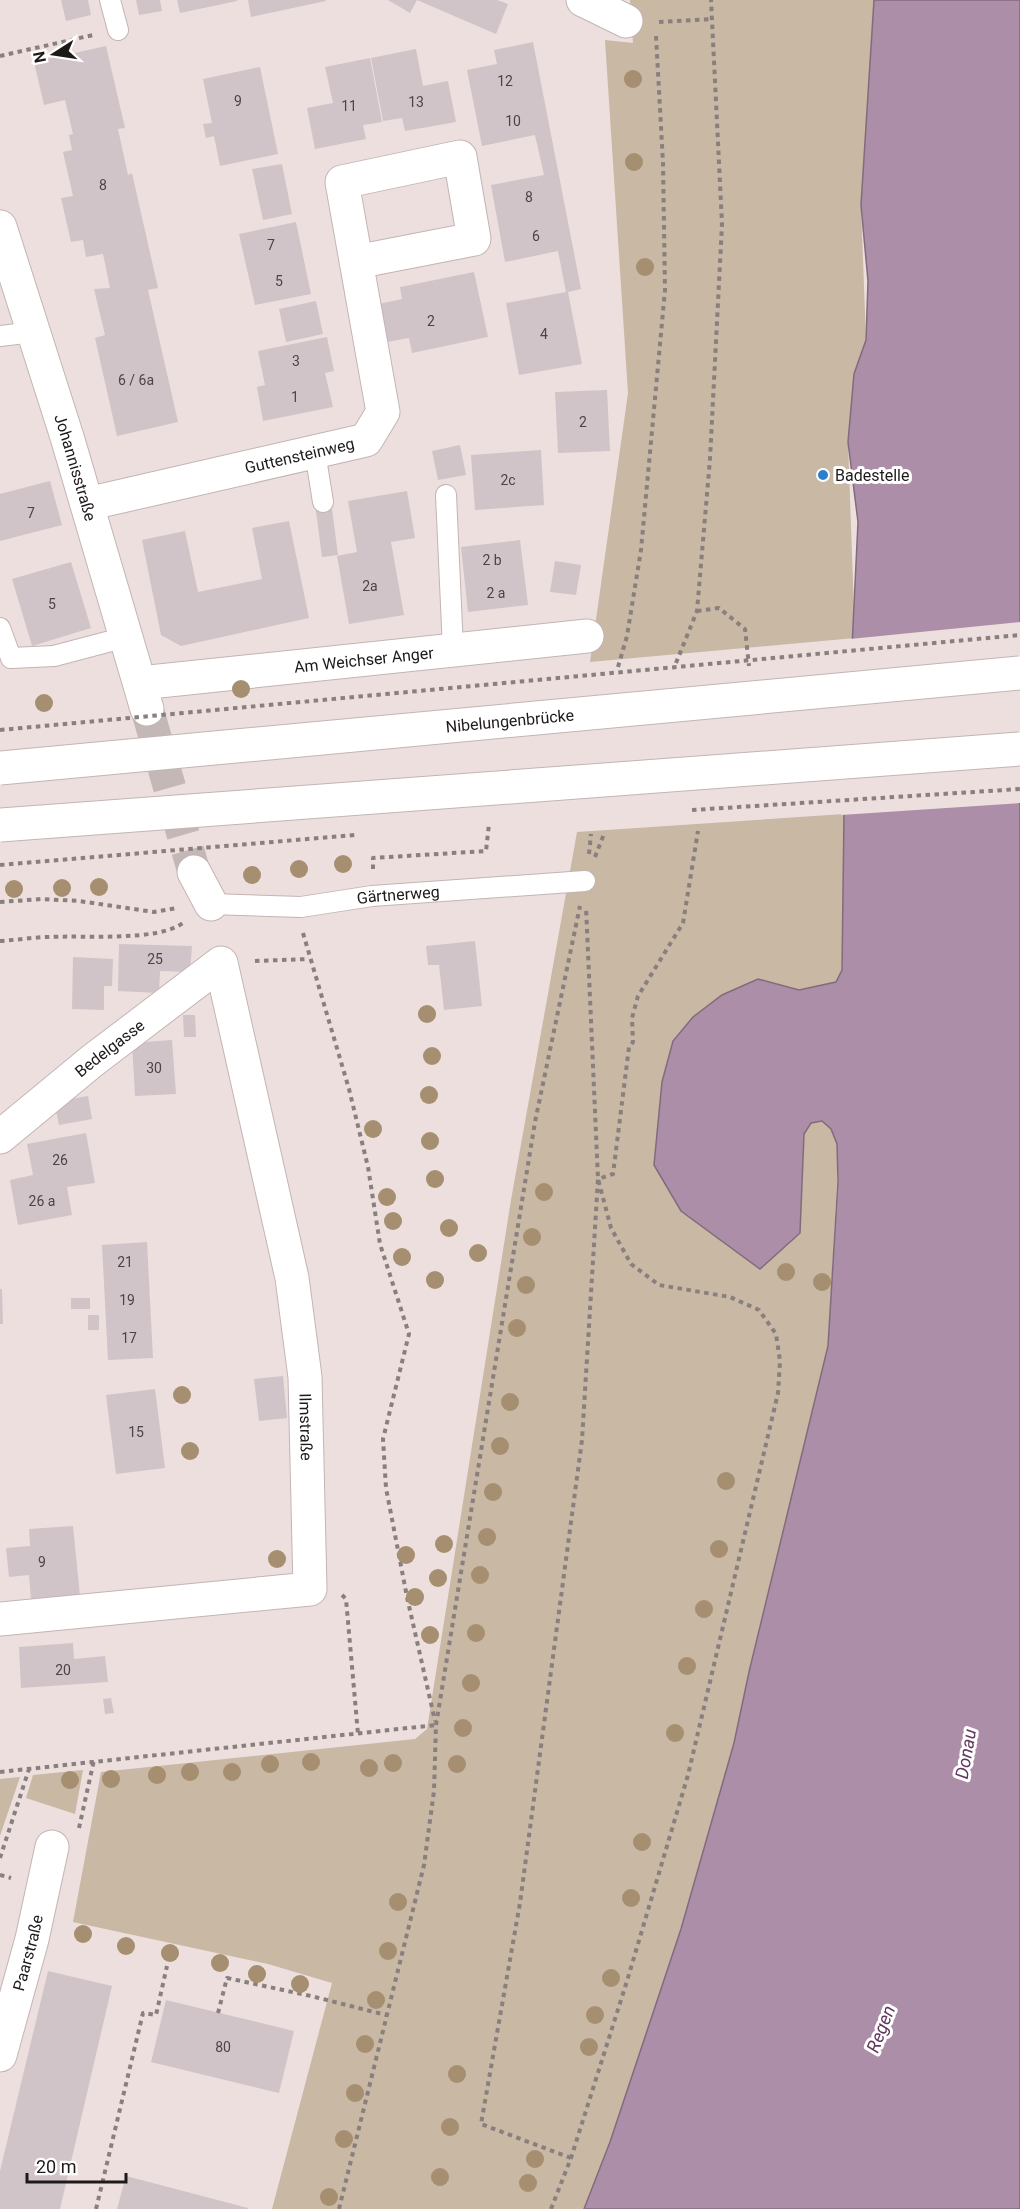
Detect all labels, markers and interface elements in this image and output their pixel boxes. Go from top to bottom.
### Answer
north arrow [24,24,84,84]
text: N [29,50,50,65]
house number: 12 [497,73,513,89]
house number: 9 [234,93,242,109]
house number: 13 [408,94,424,110]
house number: 11 [341,98,357,114]
house number: 10 [505,113,521,129]
house number: 8 [99,177,107,193]
house number: 8 [525,189,533,205]
house number: 6 [532,228,540,244]
house number: 7 [267,237,275,253]
house number: 5 [275,273,283,289]
house number: 2 [427,313,435,329]
house number: 4 [540,326,548,342]
house number: 3 [292,353,300,369]
house number: 6 / 6a [118,372,154,388]
house number: 1 [291,389,299,405]
street label: Johannisstraße [50,412,100,523]
house number: 2 [579,414,587,430]
street label: Guttensteinweg [243,434,356,477]
place label: Badestelle [835,466,909,485]
marker: Badestelle [816,468,830,482]
house number: 2c [500,472,516,488]
house number: 7 [27,505,35,521]
house number: 2 b [482,552,502,568]
house number: 2a [362,578,378,594]
house number: 2 a [487,585,505,601]
house number: 5 [48,596,56,612]
street label: Am Weichser Anger [293,643,435,677]
street label: Nibelungenbrücke [445,706,575,736]
street label: Gärtnerweg [355,882,440,908]
house number: 25 [147,951,163,967]
street label: Bedelgasse [71,1016,148,1081]
house number: 30 [146,1060,162,1076]
house number: 26 [52,1152,68,1168]
house number: 26 a [29,1193,55,1209]
house number: 21 [117,1254,133,1270]
house number: 19 [119,1292,135,1308]
house number: 17 [121,1330,137,1346]
street label: Ilmstraße [295,1393,316,1461]
house number: 15 [128,1424,144,1440]
house number: 9 [38,1554,46,1570]
house number: 20 [55,1662,71,1678]
water label: Donau [951,1727,980,1780]
street label: Paarstraße [9,1913,47,1993]
water label: Regen [862,2002,899,2055]
house number: 80 [215,2039,231,2055]
scale bar [27,2146,126,2184]
text: 20 m [36,2156,76,2177]

